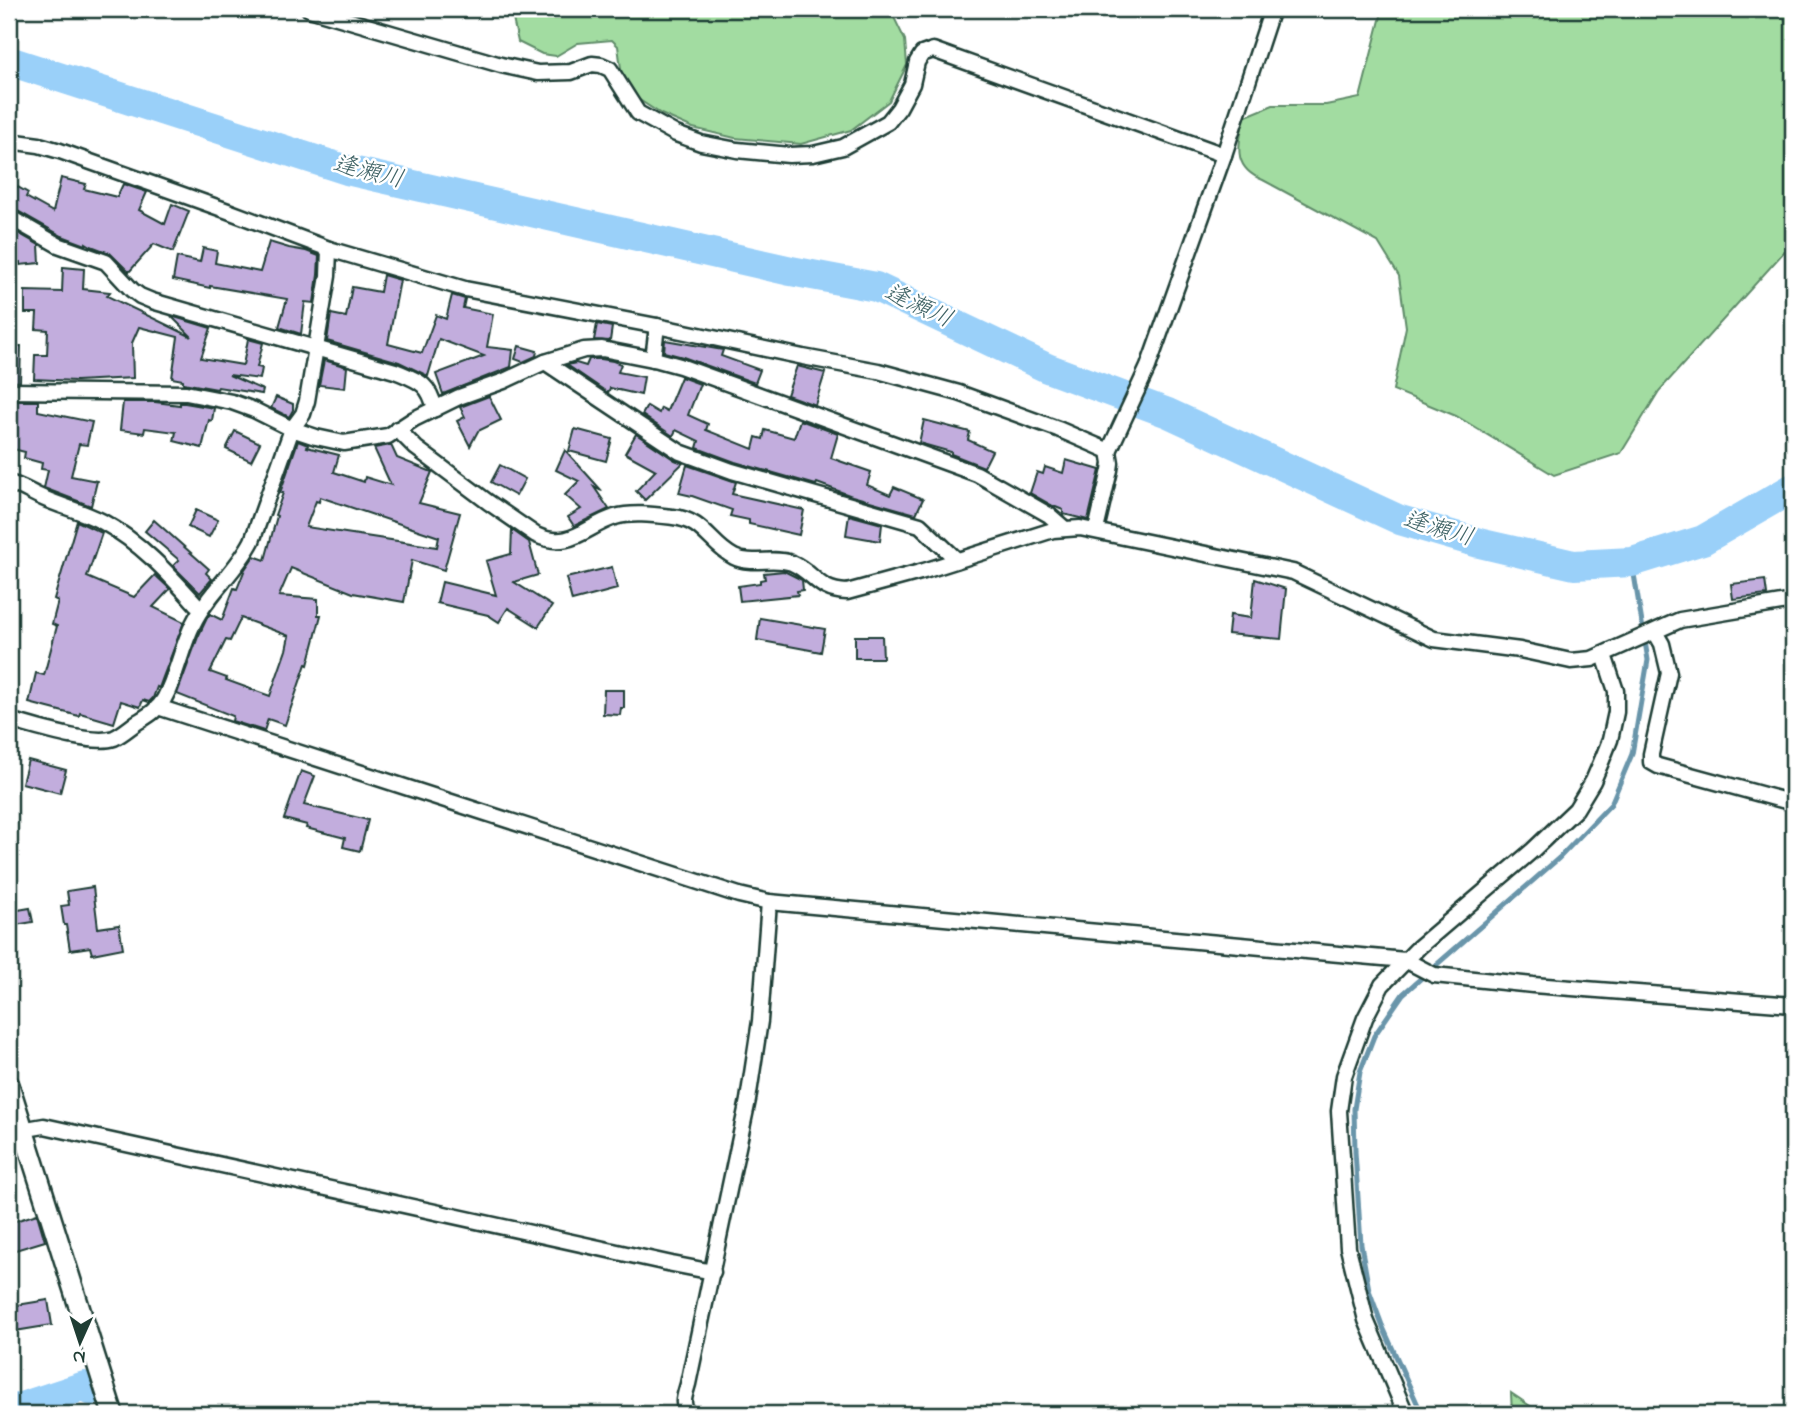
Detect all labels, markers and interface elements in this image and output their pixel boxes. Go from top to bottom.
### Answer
water label: 逢瀬川 [329,147,407,199]
water label: 逢瀬川 [878,276,958,338]
water label: 逢瀬川 [1399,503,1477,557]
north arrow [46,1308,116,1378]
text: N [72,1343,86,1370]

